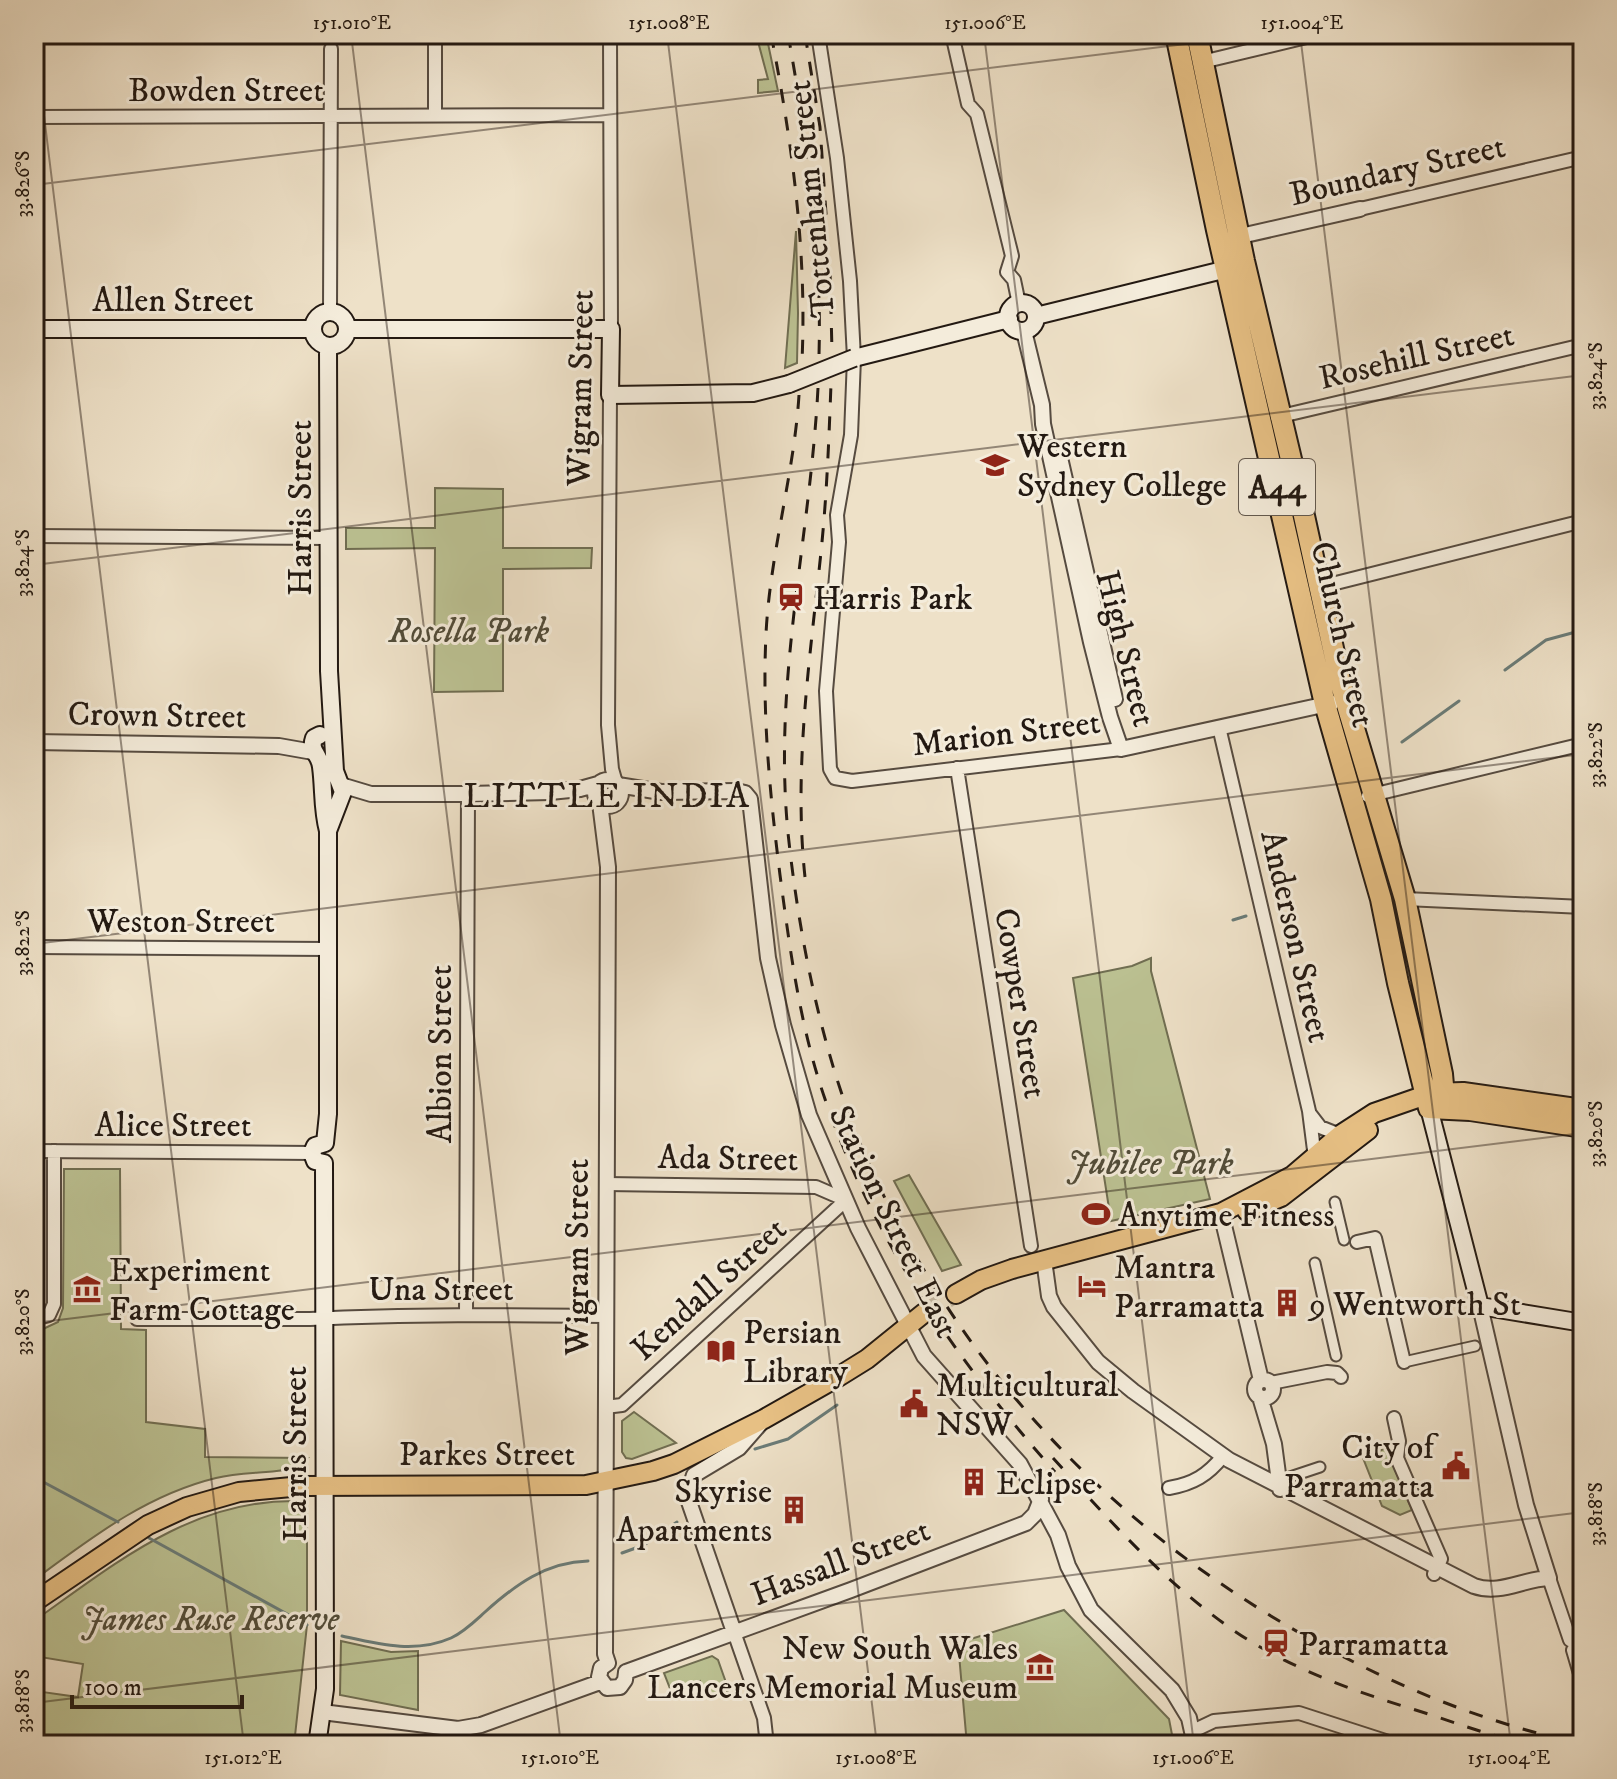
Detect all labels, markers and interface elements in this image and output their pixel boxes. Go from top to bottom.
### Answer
text: 151.010°E [313,11,391,36]
text: 151.008°E [628,11,710,36]
text: 151.006°E [944,11,1026,36]
text: 151.004°E [1261,11,1343,36]
street label: Bowden Street [128,70,324,112]
street label: Tottenham Street [779,78,845,319]
street label: Boundary Street [1286,126,1509,216]
text: 33.826°S [11,151,36,217]
street label: Allen Street [92,280,254,322]
street label: Wigram Street [558,289,604,488]
street label: Rosehill Street [1315,314,1518,400]
text: 33.824°S [1584,342,1609,410]
street label: Harris Street [280,420,322,596]
place label: Western Sydney College [1016,426,1227,507]
school or university icon: Western Sydney College [980,450,1010,480]
road number: A44 [1239,459,1315,515]
text: 33.824°S [11,529,36,597]
street label: Church Street [1300,537,1384,732]
street label: High Street [1085,566,1165,731]
place label: Harris Park [813,578,972,620]
station icon: Harris Park [776,582,806,612]
park label: Rosella Park [388,611,550,653]
street label: Crown Street [67,693,247,739]
street label: Marion Street [910,702,1103,766]
text: 33.822°S [1584,722,1609,788]
district label: LITTLE INDIA [463,774,751,819]
street label: Anderson Street [1250,826,1340,1047]
street label: Weston Street [86,901,275,943]
street label: Cowper Street [984,905,1056,1102]
text: 33.822°S [11,910,36,976]
street label: Albion Street [420,965,462,1143]
street label: Station Street East [819,1099,968,1345]
text: 33.820°S [1584,1100,1609,1168]
street label: Alice Street [94,1105,252,1147]
street label: Ada Street [657,1137,799,1181]
park label: Jubilee Park [1067,1143,1234,1185]
street label: Wigram Street [557,1159,599,1356]
place label: Anytime Fitness [1118,1195,1335,1237]
sports icon: Anytime Fitness [1081,1199,1111,1229]
street label: Kendall Street [623,1209,796,1370]
place label: Mantra Parramatta [1114,1247,1265,1328]
place label: Experiment Farm Cottage [109,1250,295,1331]
street label: Una Street [368,1269,514,1311]
hotel icon: Mantra Parramatta [1077,1271,1107,1301]
museum icon: Experiment Farm Cottage [72,1274,102,1304]
place label: 9 Wentworth St [1307,1284,1521,1326]
text: 33.820°S [11,1288,36,1356]
building icon: 9 Wentworth St [1272,1288,1302,1318]
place label: Persian Library [743,1312,849,1393]
library icon: Persian Library [706,1336,736,1366]
place label: Multicultural NSW [936,1365,1119,1446]
street label: Harris Street [275,1366,317,1542]
public building icon: Multicultural NSW [899,1389,929,1419]
place label: City of Parramatta [1284,1427,1439,1508]
street label: Parkes Street [399,1434,575,1476]
public building icon: City of Parramatta [1441,1451,1471,1481]
place label: Eclipse [996,1463,1096,1505]
building icon: Eclipse [959,1467,989,1497]
place label: Skyrise Apartments [616,1471,772,1552]
text: 33.818°S [1584,1482,1609,1546]
building icon: Skyrise Apartments [779,1495,809,1525]
street label: Hassall Street [745,1509,936,1616]
park label: James Ruse Reserve [81,1599,341,1641]
place label: Parramatta [1298,1624,1449,1666]
place label: New South Wales Lancers Memorial Museum [647,1628,1018,1709]
station icon: Parramatta [1261,1628,1291,1658]
museum icon: New South Wales Lancers Memorial Museum [1025,1652,1055,1682]
scale bar [72,1659,242,1709]
text: 33.818°S [11,1669,36,1733]
text: 100 m [84,1673,142,1703]
text: 151.012°E [204,1746,282,1771]
text: 151.010°E [521,1746,599,1771]
text: 151.008°E [835,1746,917,1771]
text: 151.006°E [1152,1746,1234,1771]
text: 151.004°E [1468,1746,1550,1771]

